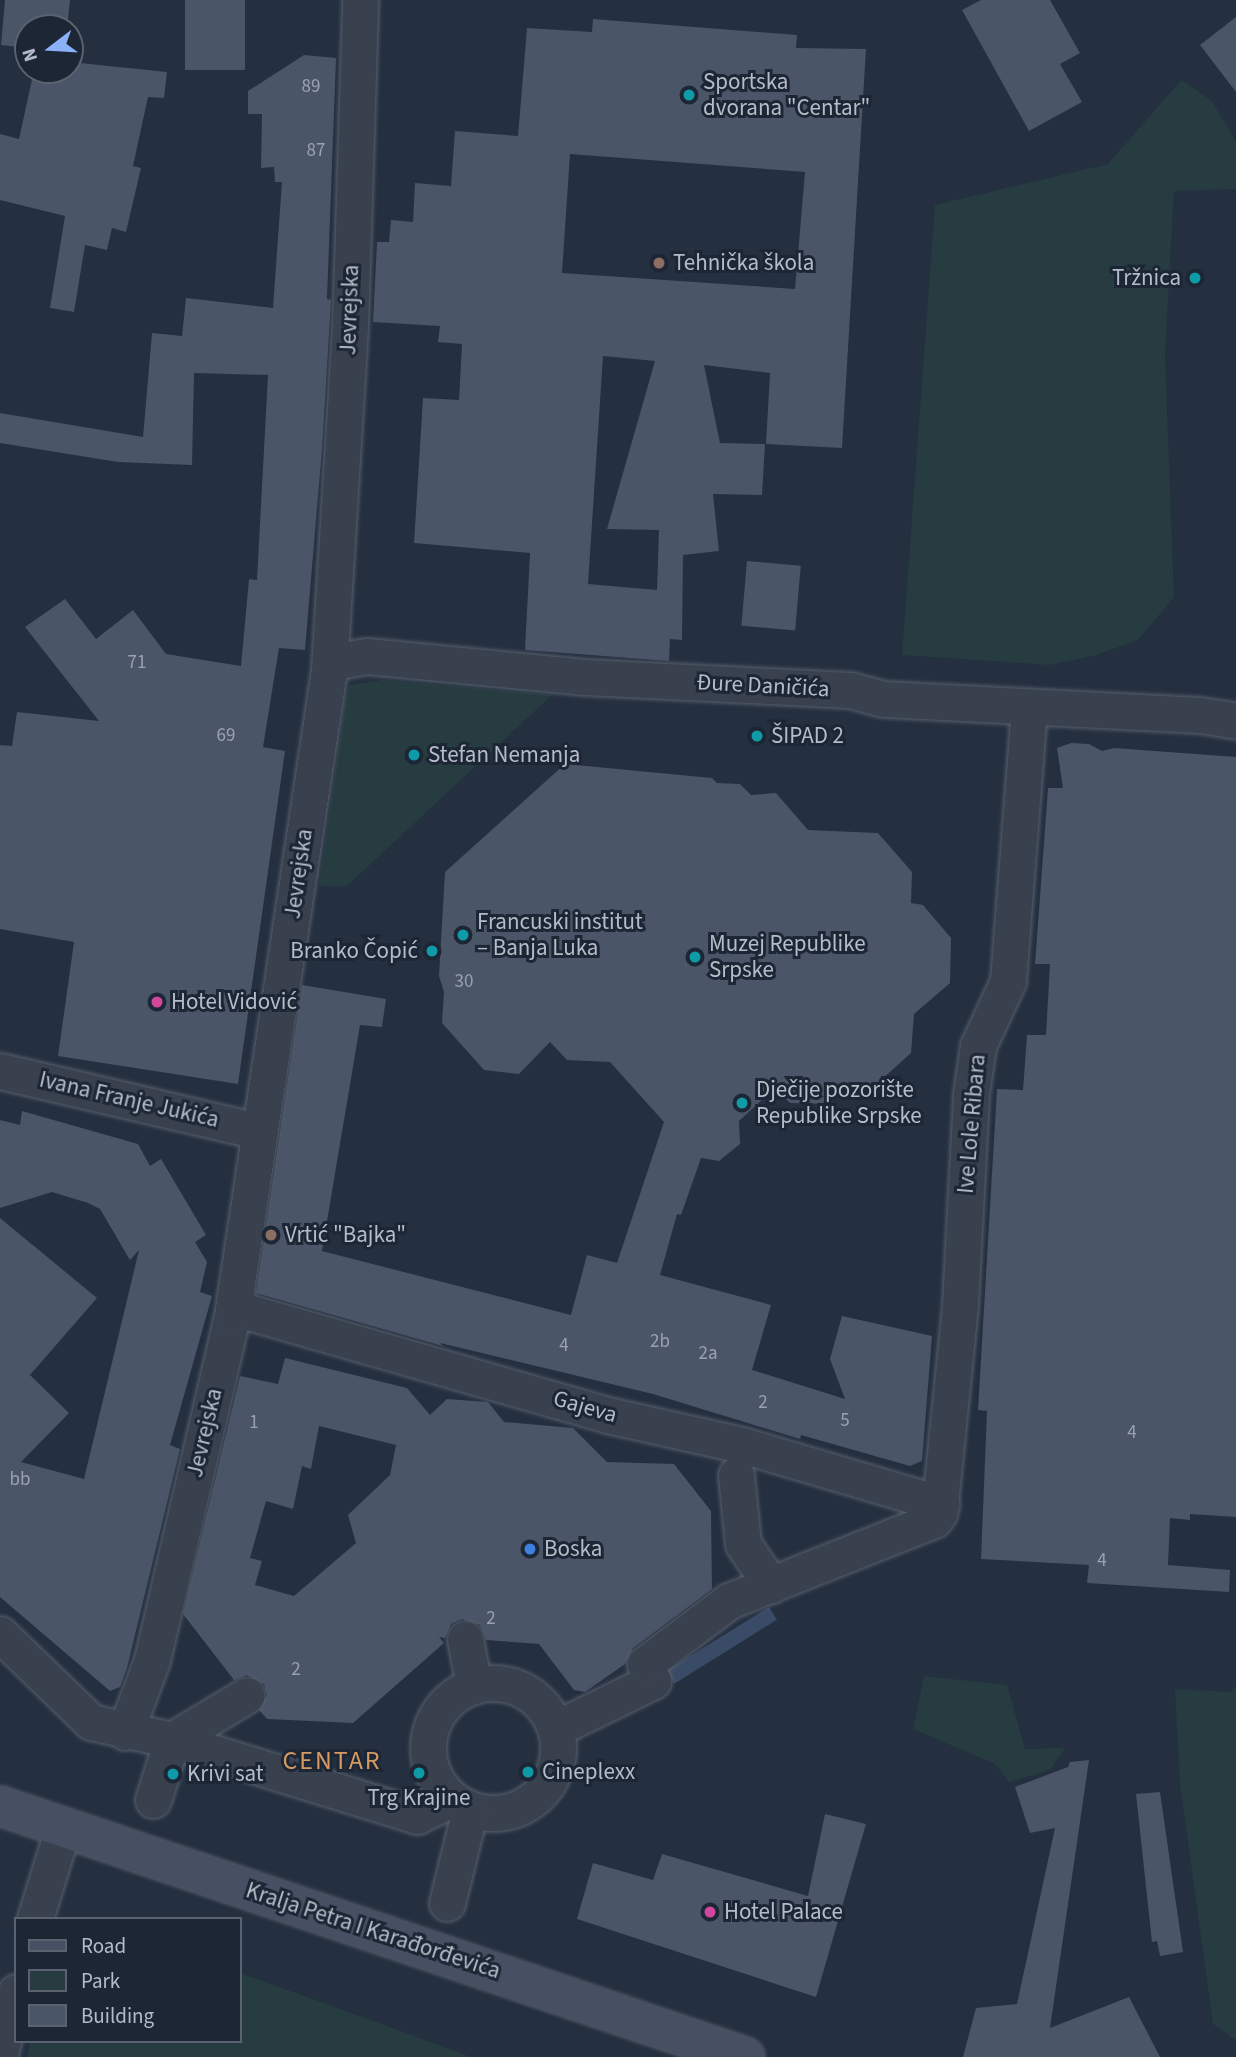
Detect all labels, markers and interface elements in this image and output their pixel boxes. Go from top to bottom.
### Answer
north arrow [14,14,84,84]
text: N [16,45,45,65]
place label: Sportska dvorana "Centar" [703,68,870,122]
house number: 89 [302,76,320,98]
marker: Sportska dvorana "Centar" [681,87,697,103]
house number: 87 [307,140,325,162]
place label: Tehnička škola [673,249,814,277]
marker: Tehnička škola [651,255,667,271]
street label: Jevrejska [335,264,365,356]
place label: Tržnica [1112,264,1181,292]
marker: Tržnica [1187,270,1203,286]
house number: 71 [128,652,146,674]
street label: Đure Daničića [696,669,830,703]
place label: ŠIPAD 2 [771,722,844,750]
house number: 69 [217,725,235,747]
marker: ŠIPAD 2 [749,728,765,744]
place label: Stefan Nemanja [428,741,580,769]
marker: Stefan Nemanja [406,747,422,763]
street label: Jevrejska [279,827,319,921]
place label: Francuski institut – Banja Luka [477,908,643,962]
marker: Francuski institut – Banja Luka [455,927,471,943]
place label: Muzej Republike Srpske [709,930,866,984]
place label: Branko Čopić [290,937,418,965]
marker: Branko Čopić [424,943,440,959]
marker: Muzej Republike Srpske [687,949,703,965]
house number: 30 [455,971,473,993]
place label: Hotel Vidović [171,988,297,1016]
marker: Hotel Vidović [149,994,165,1010]
street label: Ive Lole Ribara [952,1053,992,1195]
street label: Ivana Franje Jukića [37,1066,221,1134]
place label: Dječije pozorište Republike Srpske [756,1076,922,1130]
marker: Dječije pozorište Republike Srpske [734,1095,750,1111]
place label: Vrtić "Bajka" [285,1221,406,1249]
marker: Vrtić "Bajka" [263,1227,279,1243]
house number: 2b [650,1331,670,1353]
house number: 4 [559,1335,569,1357]
house number: 2a [698,1343,718,1365]
street label: Gajeva [550,1385,620,1429]
street label: Jevrejska [181,1386,229,1480]
house number: 2 [758,1392,768,1414]
house number: 5 [840,1410,850,1432]
house number: 1 [249,1412,259,1434]
house number: 4 [1127,1422,1137,1444]
house number: bb [9,1469,31,1491]
place label: Boska [544,1535,602,1563]
marker: Boska [522,1541,538,1557]
house number: 4 [1097,1550,1107,1572]
house number: 2 [486,1608,496,1630]
house number: 2 [291,1659,301,1681]
district label: CENTAR [283,1745,381,1777]
place label: Cineplexx [542,1758,635,1786]
place label: Krivi sat [187,1760,264,1788]
marker: Cineplexx [520,1764,536,1780]
marker: Trg Krajine [411,1765,427,1781]
marker: Krivi sat [165,1766,181,1782]
place label: Trg Krajine [368,1784,470,1812]
street label: Kralja Petra I Karađorđevića [242,1877,504,1985]
place label: Hotel Palace [724,1898,843,1926]
marker: Hotel Palace [702,1904,718,1920]
legend [14,1917,242,2043]
text: Road [81,1931,126,1961]
text: Park [81,1966,120,1996]
text: Building [81,2001,154,2031]

